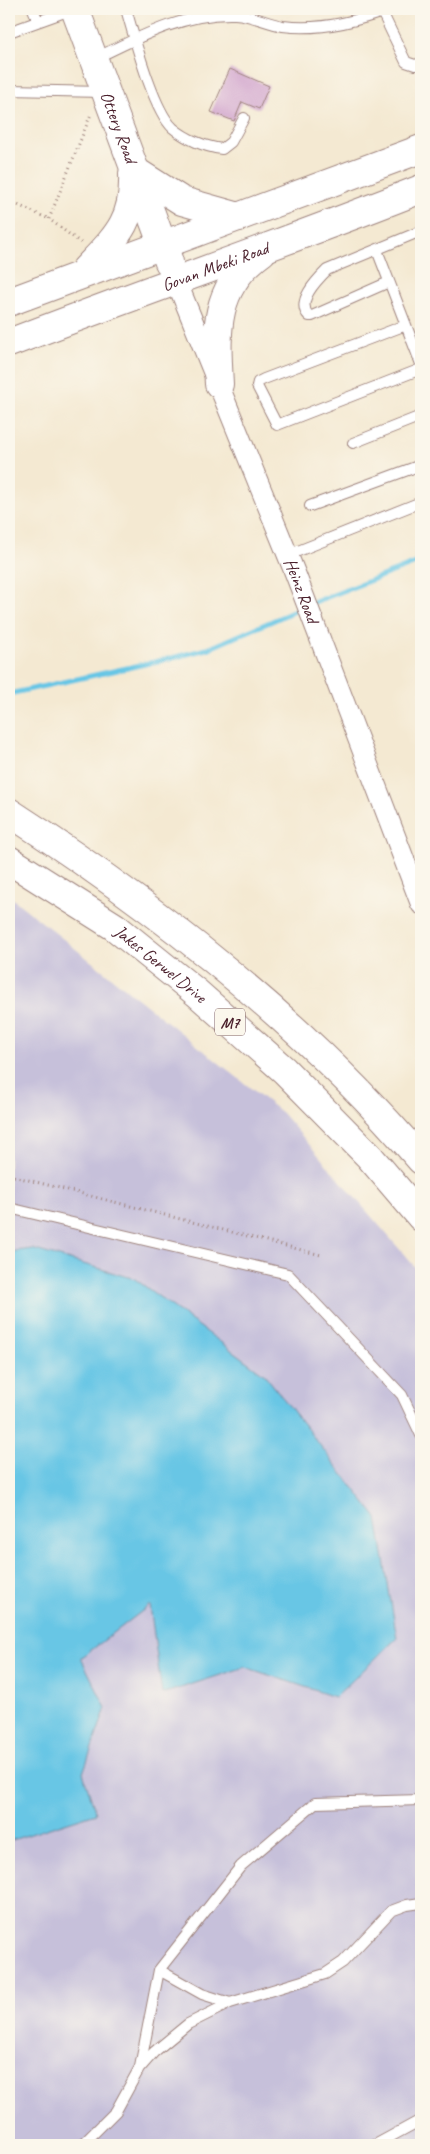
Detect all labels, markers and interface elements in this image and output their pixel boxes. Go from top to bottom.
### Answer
street label: Ottery Road [96,88,143,169]
street label: Govan Mbeki Road [159,236,274,296]
street label: Heinz Road [279,555,325,629]
street label: Jakes Gerwel Drive [109,919,212,1008]
road number: M7 [215,1009,245,1036]

